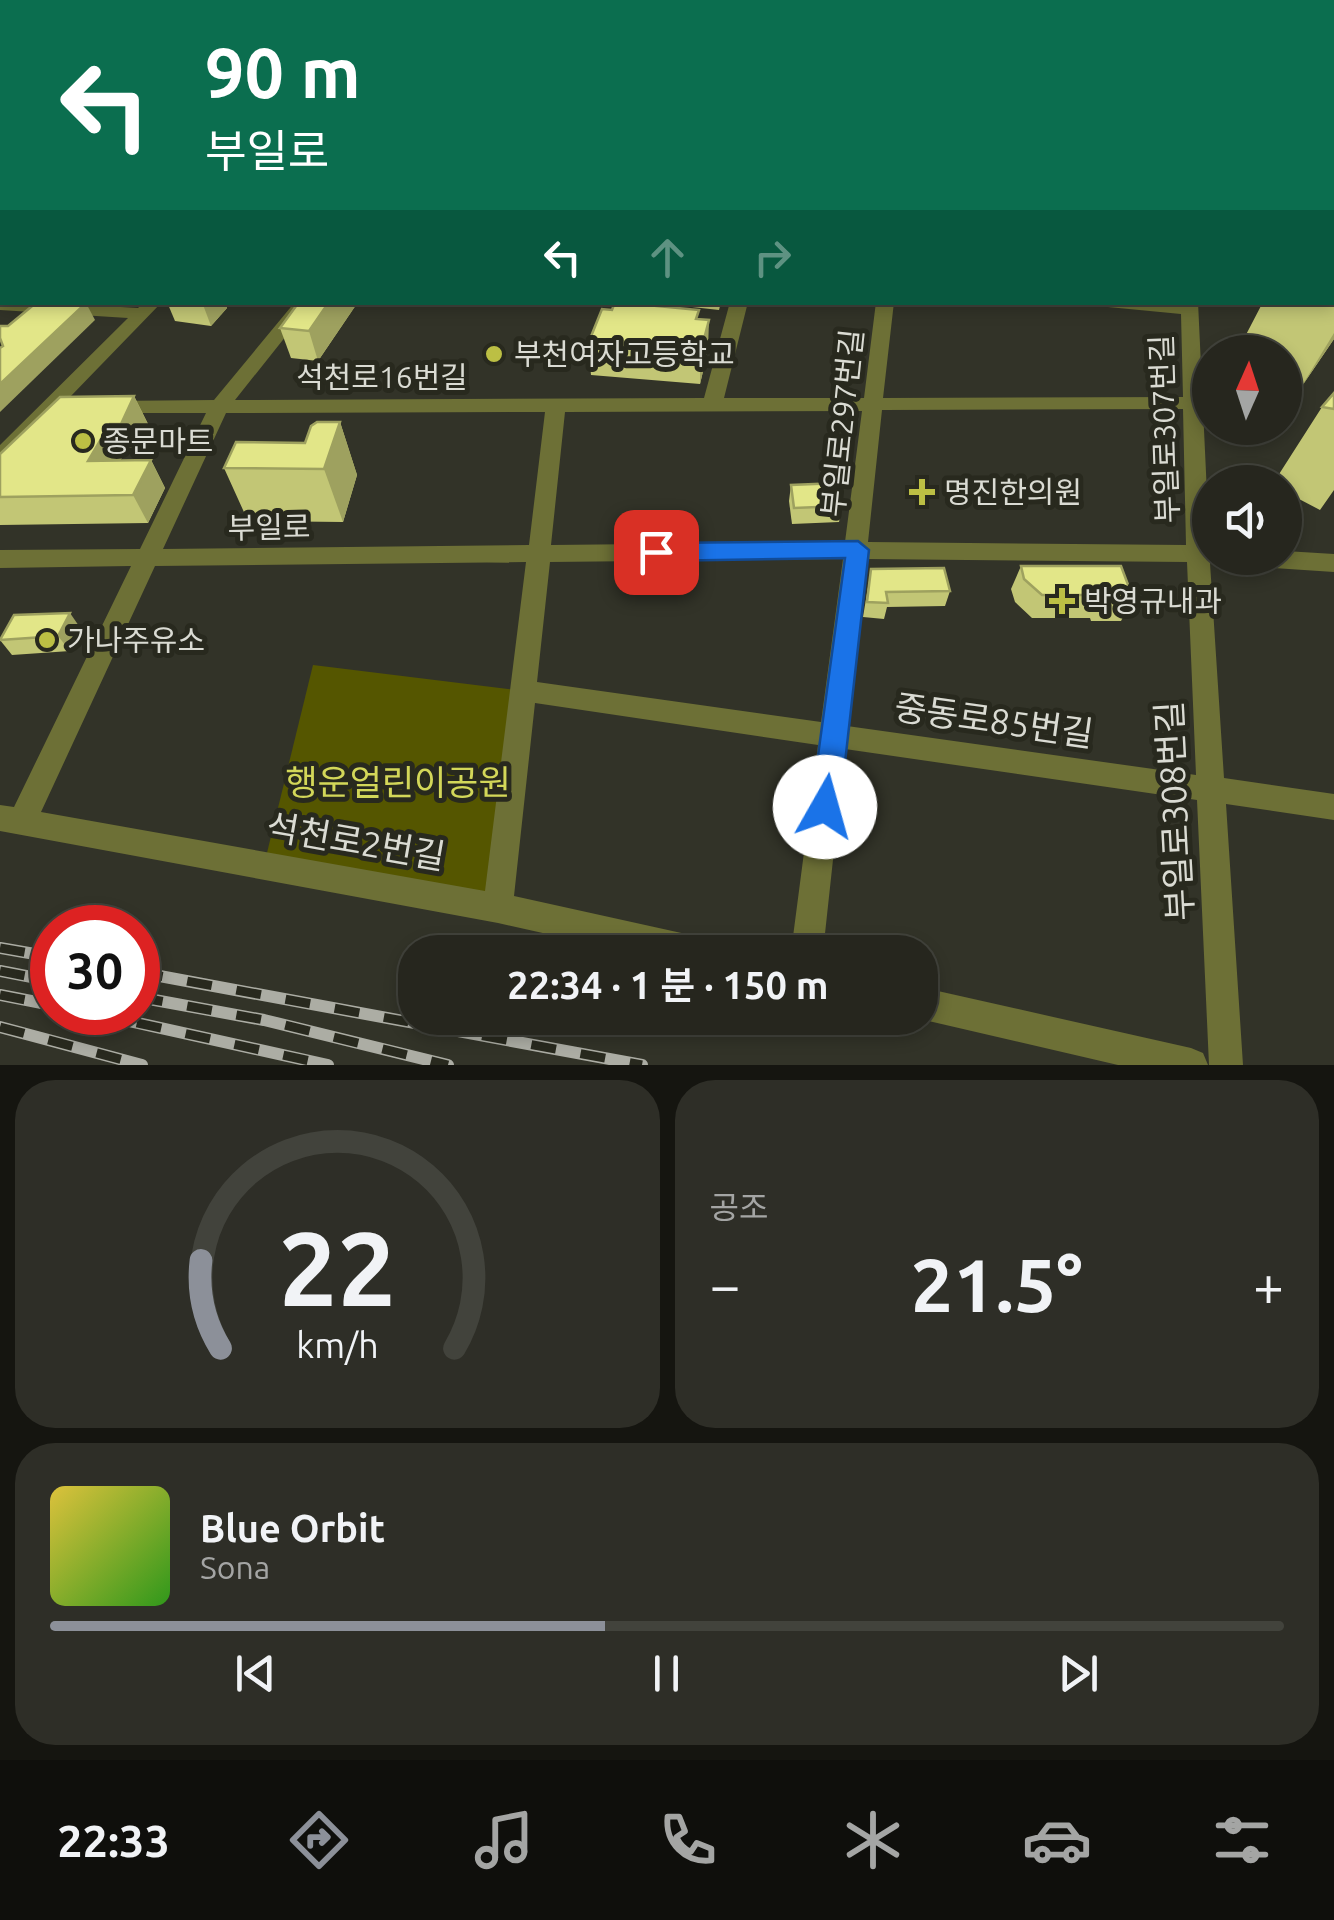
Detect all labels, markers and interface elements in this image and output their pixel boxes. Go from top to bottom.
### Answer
text: 90 m [205,33,361,111]
icon: left [40,40,170,170]
text: 부일로 [205,125,329,176]
icon: left [535,230,590,285]
icon: ahead [640,230,695,285]
icon: right [745,230,800,285]
street label: 부일로297번길 [815,327,869,519]
street label: 부일로307번길 [1144,334,1184,524]
north arrow [1192,335,1302,445]
map controls [1192,335,1302,575]
place label: 부천여자고등학교 [514,337,735,371]
marker: 부천여자고등학교 [483,343,505,365]
street label: 석천로16번길 [296,360,468,394]
place label: 종문마트 [103,424,213,458]
marker: 종문마트 [72,430,94,452]
button: sound [1192,465,1302,575]
place label: 명진한의원 [944,475,1082,509]
marker: 명진한의원 [909,479,935,505]
street label: 부일로 [227,509,311,545]
pin [614,510,699,595]
icon: arrive [629,525,684,580]
place label: 박영규내과 [1084,584,1222,618]
marker: 박영규내과 [1049,588,1075,614]
place label: 가나주유소 [67,623,205,657]
marker: 가나주유소 [36,629,58,651]
street label: 중동로85번길 [892,686,1096,754]
street label: 부일로308번길 [1148,700,1200,922]
position arrow [773,755,877,859]
park label: 행운얼린이공원 [285,762,511,802]
street label: 석천로2번길 [264,806,448,876]
speed limit sign: 30 [30,905,160,1035]
text: 22:34 · 1 분 · 150 m [507,964,829,1006]
text: 공조 [710,1189,768,1225]
text: 22 [279,1209,396,1326]
text: 21.5° [911,1242,1083,1326]
text: − [710,1254,741,1315]
text: + [1253,1254,1284,1315]
text: km/h [296,1325,379,1365]
text: Blue Orbit [200,1507,385,1549]
text: Sona [200,1549,270,1585]
icon: previous [228,1646,283,1701]
icon: pause [639,1646,694,1701]
icon: next [1051,1646,1106,1701]
icon: directions [284,1805,354,1875]
icon: music [469,1805,539,1875]
icon: phone [653,1805,723,1875]
icon: climate [838,1805,908,1875]
icon: car [1022,1805,1092,1875]
icon: filters [1207,1805,1277,1875]
text: 22:33 [57,1815,170,1866]

